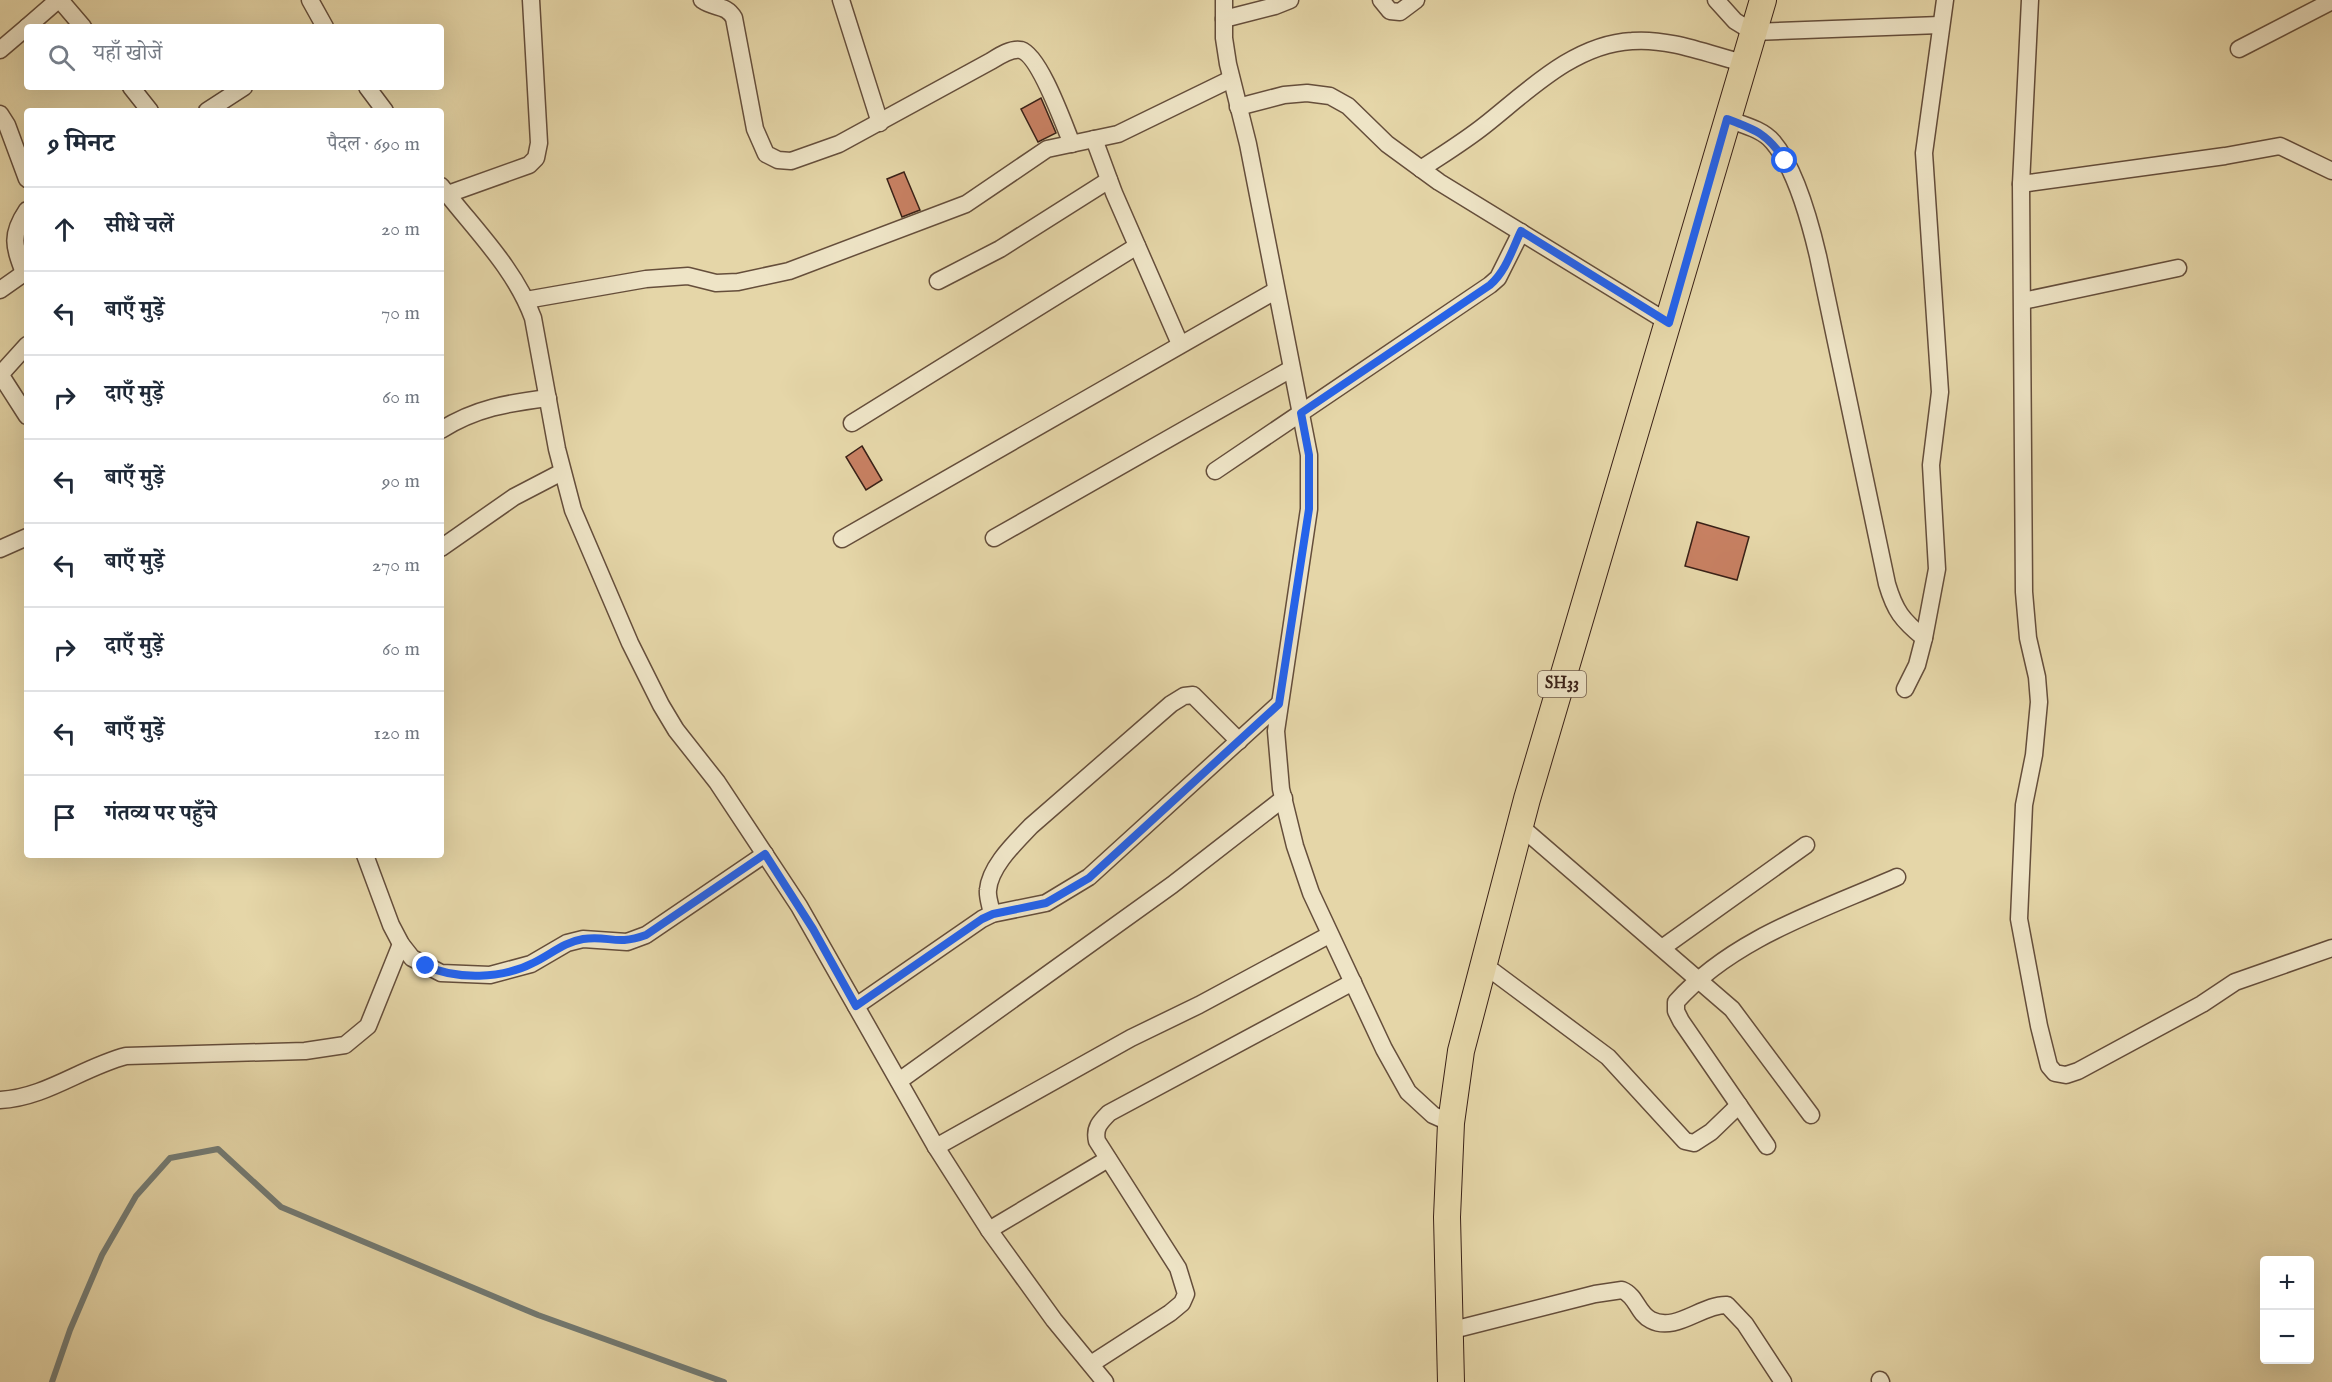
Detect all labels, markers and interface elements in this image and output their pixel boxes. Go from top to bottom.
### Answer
search box [24,24,444,90]
text: यहाँ खोजें [93,40,162,68]
icon: search [45,41,78,74]
text: 9 मिनट [48,127,114,160]
text: पैदल · 690 m [327,132,420,157]
route start [1771,147,1797,173]
text: सीधे चलें [105,212,174,240]
icon: ahead [48,213,81,246]
text: 20 m [381,217,420,242]
text: बाएँ मुड़ें [105,296,164,324]
icon: left [48,297,81,330]
text: 70 m [381,301,420,326]
text: दाएँ मुड़ें [105,380,164,408]
icon: right [48,381,81,414]
text: 60 m [382,385,420,410]
text: बाएँ मुड़ें [105,464,164,492]
icon: left [48,465,81,498]
text: 90 m [382,469,420,494]
text: बाएँ मुड़ें [105,548,164,576]
icon: left [48,549,81,582]
text: 270 m [372,553,420,578]
text: दाएँ मुड़ें [105,632,164,660]
icon: right [48,633,81,666]
text: 60 m [382,637,420,662]
road number: SH33 [1538,671,1586,697]
text: बाएँ मुड़ें [105,716,164,744]
icon: left [48,717,81,750]
text: 120 m [374,721,420,746]
text: गंतव्य पर पहुँचे [105,800,216,828]
icon: arrive [48,801,81,834]
route end [412,952,438,978]
map controls [2260,1256,2314,1364]
button: + [2260,1256,2314,1310]
button: − [2260,1310,2314,1364]

